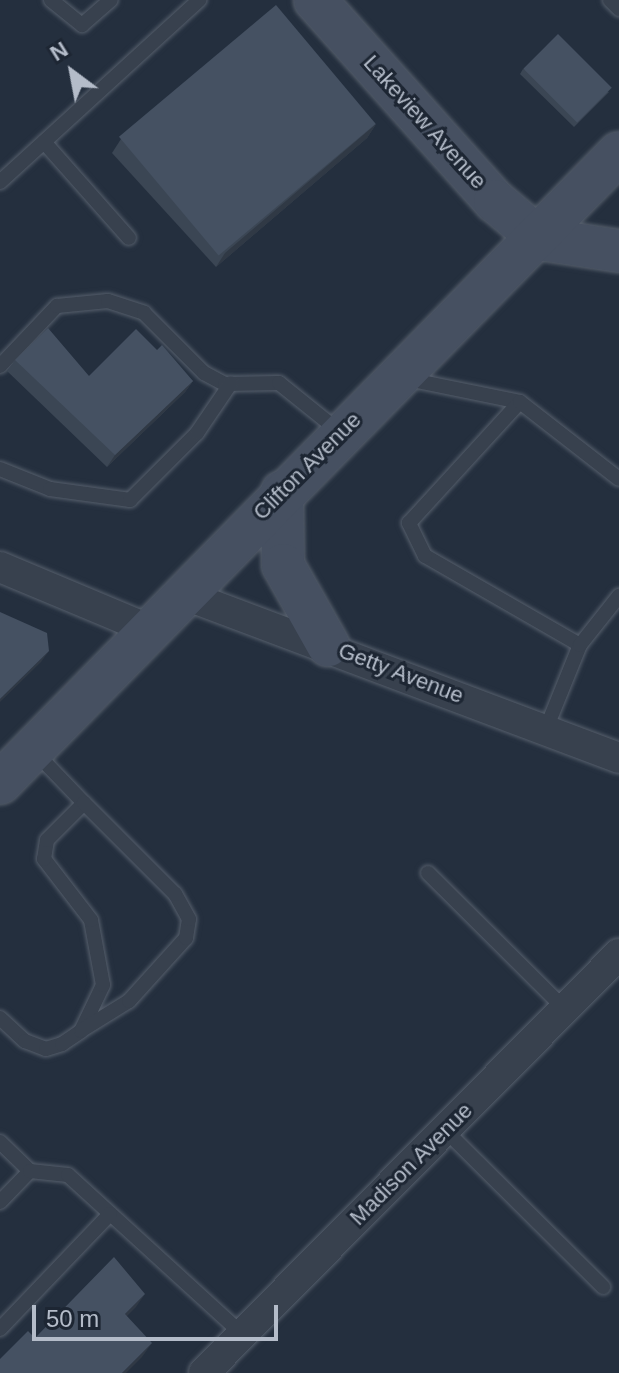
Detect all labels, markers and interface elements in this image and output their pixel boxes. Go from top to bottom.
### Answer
north arrow [32,32,112,112]
text: N [46,36,72,66]
street label: Lakeview Avenue [358,49,492,195]
street label: Clifton Avenue [247,406,367,526]
street label: Getty Avenue [334,637,468,709]
street label: Madison Avenue [344,1097,478,1231]
scale bar [36,1289,282,1339]
text: 50 m [46,1305,99,1332]

